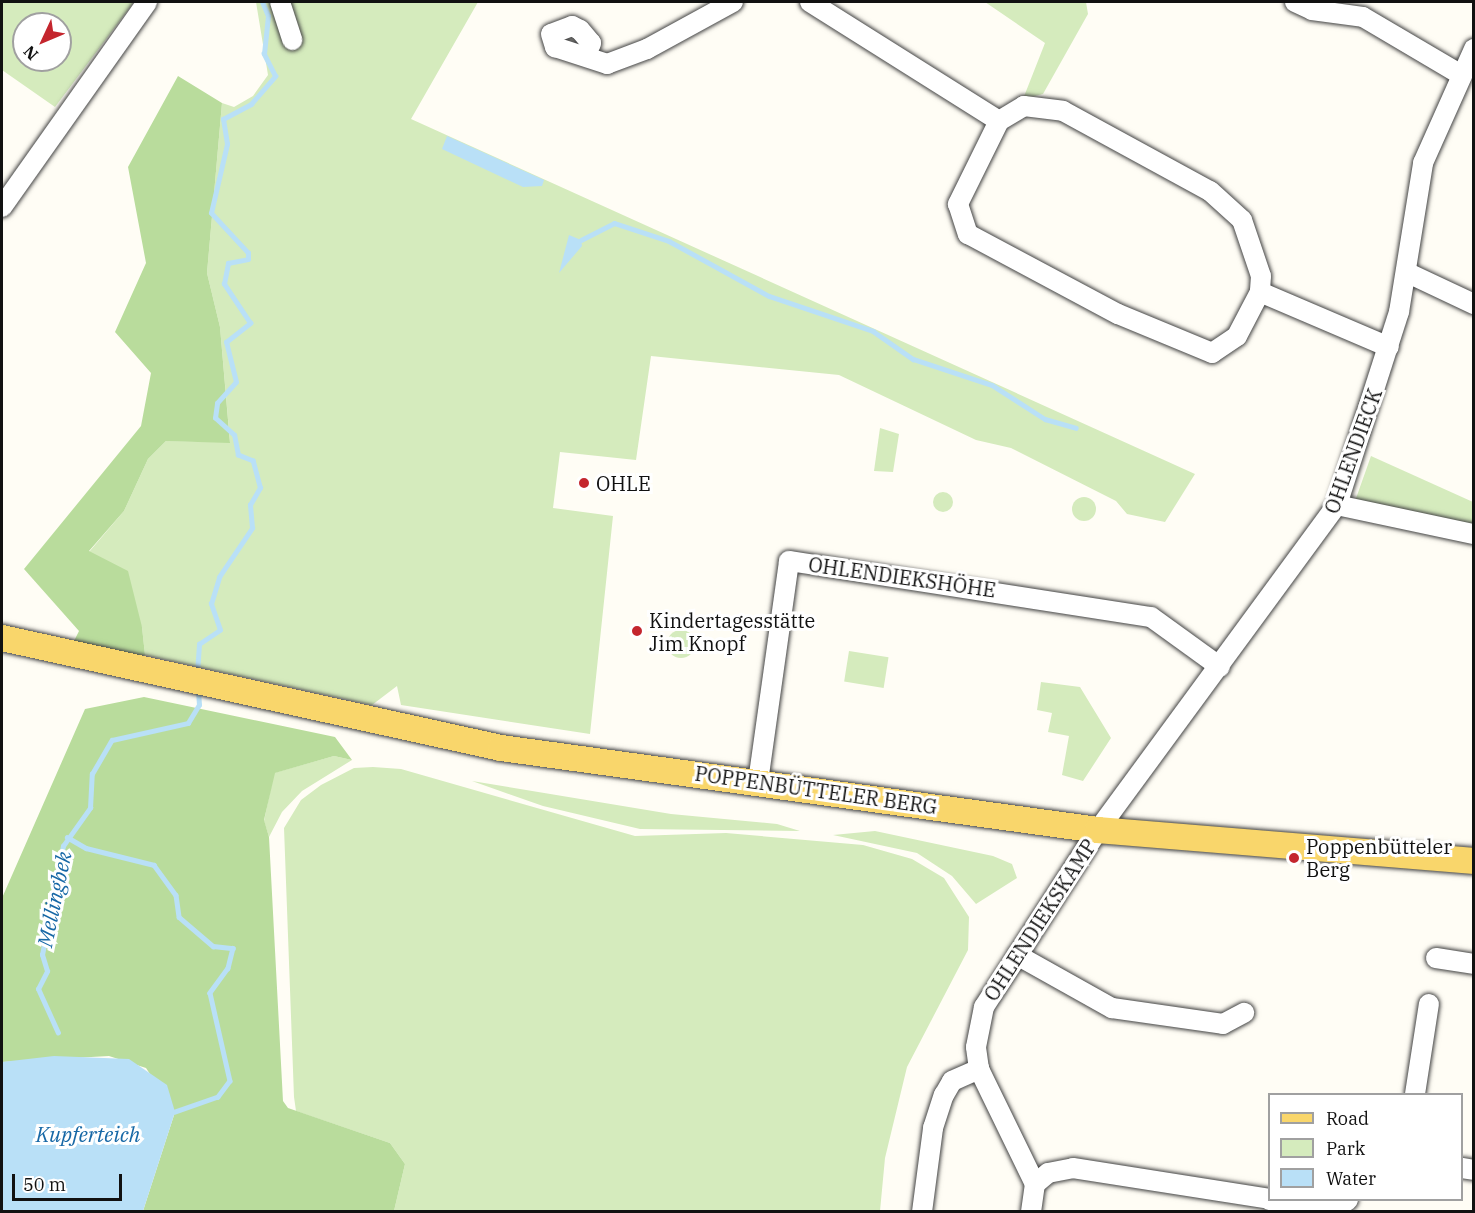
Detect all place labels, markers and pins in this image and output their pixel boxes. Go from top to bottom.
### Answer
place label: OHLE [596,471,651,495]
marker: OHLE [577,476,591,490]
place label: Kindertagesstätte Jim Knopf [649,608,815,655]
marker: Kindertagesstätte Jim Knopf [630,624,644,638]
place label: Poppenbütteler Berg [1306,834,1452,881]
marker: Poppenbütteler Berg [1287,851,1301,865]

